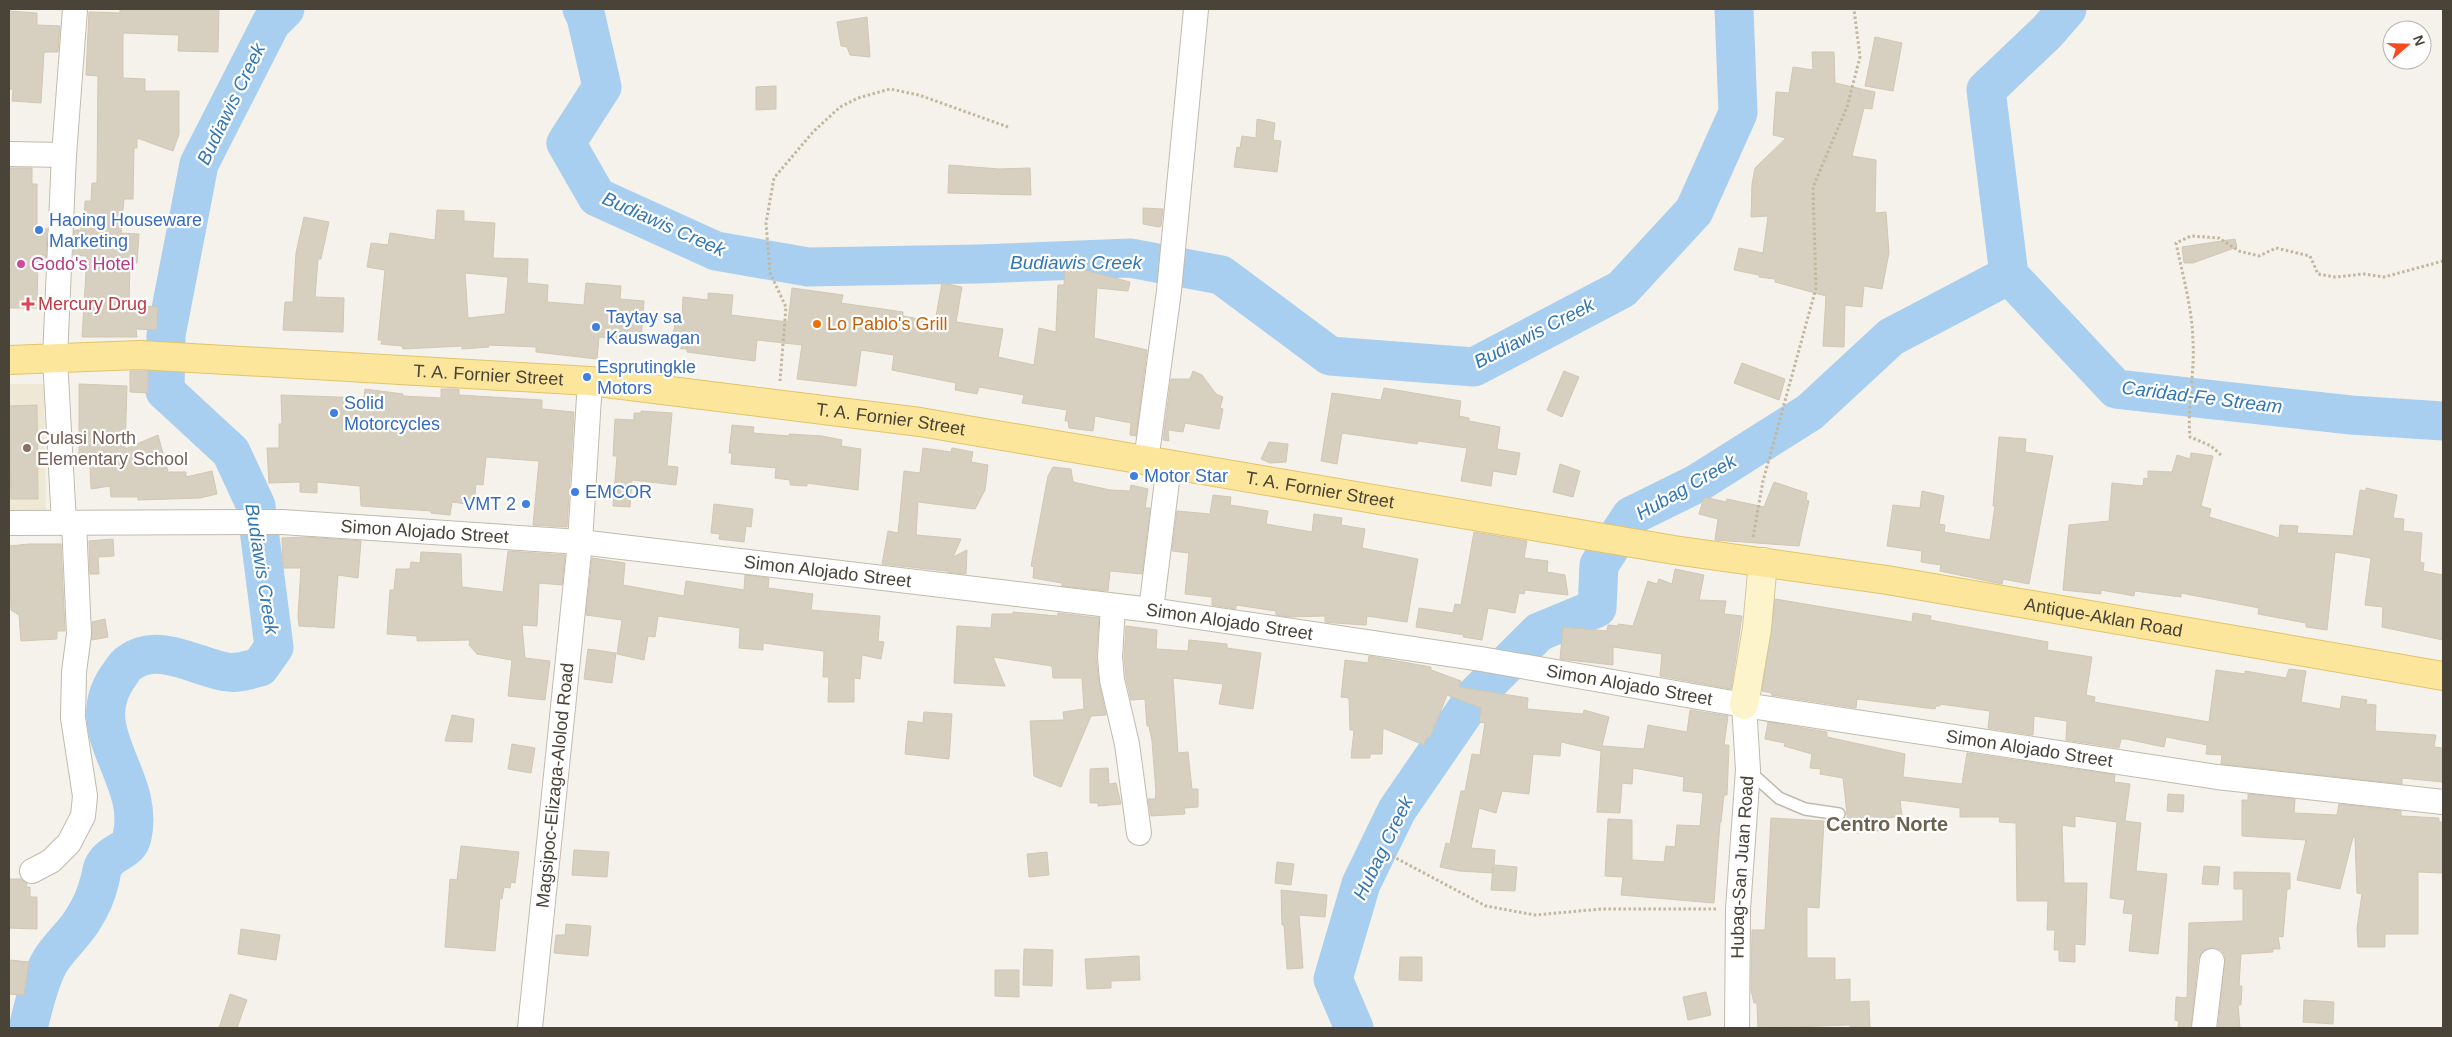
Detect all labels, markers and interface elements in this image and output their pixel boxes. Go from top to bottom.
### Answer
north arrow [2382,20,2432,70]
text: N [2410,33,2428,48]
water label: Budiawis Creek [193,39,270,168]
water label: Budiawis Creek [599,188,730,261]
place label: Haoing Houseware Marketing [49,210,202,251]
marker: Haoing Houseware Marketing [33,224,45,236]
water label: Budiawis Creek [1010,252,1143,273]
place label: Godo's Hotel [31,254,135,274]
marker: Godo's Hotel [15,258,27,270]
water label: Budiawis Creek [1470,293,1599,372]
place label: Mercury Drug [38,294,147,314]
marker: Mercury Drug [22,298,34,310]
place label: Taytay sa Kauswagan [606,307,700,348]
place label: Lo Pablo's Grill [827,314,948,334]
marker: Lo Pablo's Grill [811,318,823,330]
marker: Taytay sa Kauswagan [590,321,602,333]
place label: Esprutingkle Motors [597,357,696,398]
street label: T. A. Fornier Street [413,361,564,389]
marker: Esprutingkle Motors [581,371,593,383]
water label: Caridad-Fe Stream [2121,377,2283,417]
place label: Solid Motorcycles [344,393,440,434]
street label: T. A. Fornier Street [815,399,967,440]
marker: Solid Motorcycles [328,407,340,419]
place label: Culasi North Elementary School [37,428,188,469]
marker: Culasi North Elementary School [21,442,33,454]
water label: Hubag Creek [1632,449,1741,524]
place label: Motor Star [1144,466,1228,486]
street label: T. A. Fornier Street [1244,467,1396,512]
marker: Motor Star [1128,470,1140,482]
place label: EMCOR [585,482,652,502]
marker: EMCOR [569,486,581,498]
place label: VMT 2 [463,494,516,514]
marker: VMT 2 [520,498,532,510]
water label: Budiawis Creek [241,502,283,637]
street label: Simon Alojado Street [340,516,509,547]
street label: Simon Alojado Street [743,552,912,591]
street label: Antique-Aklan Road [2023,594,2184,641]
street label: Simon Alojado Street [1145,599,1314,644]
street label: Simon Alojado Street [1545,661,1714,709]
street label: Magsipoc-Elizaga-Alolod Road [532,662,578,909]
street label: Simon Alojado Street [1945,726,2114,771]
street label: Hubag-San Juan Road [1728,775,1758,959]
water label: Hubag Creek [1349,792,1418,903]
district label: Centro Norte [1826,813,1948,835]

